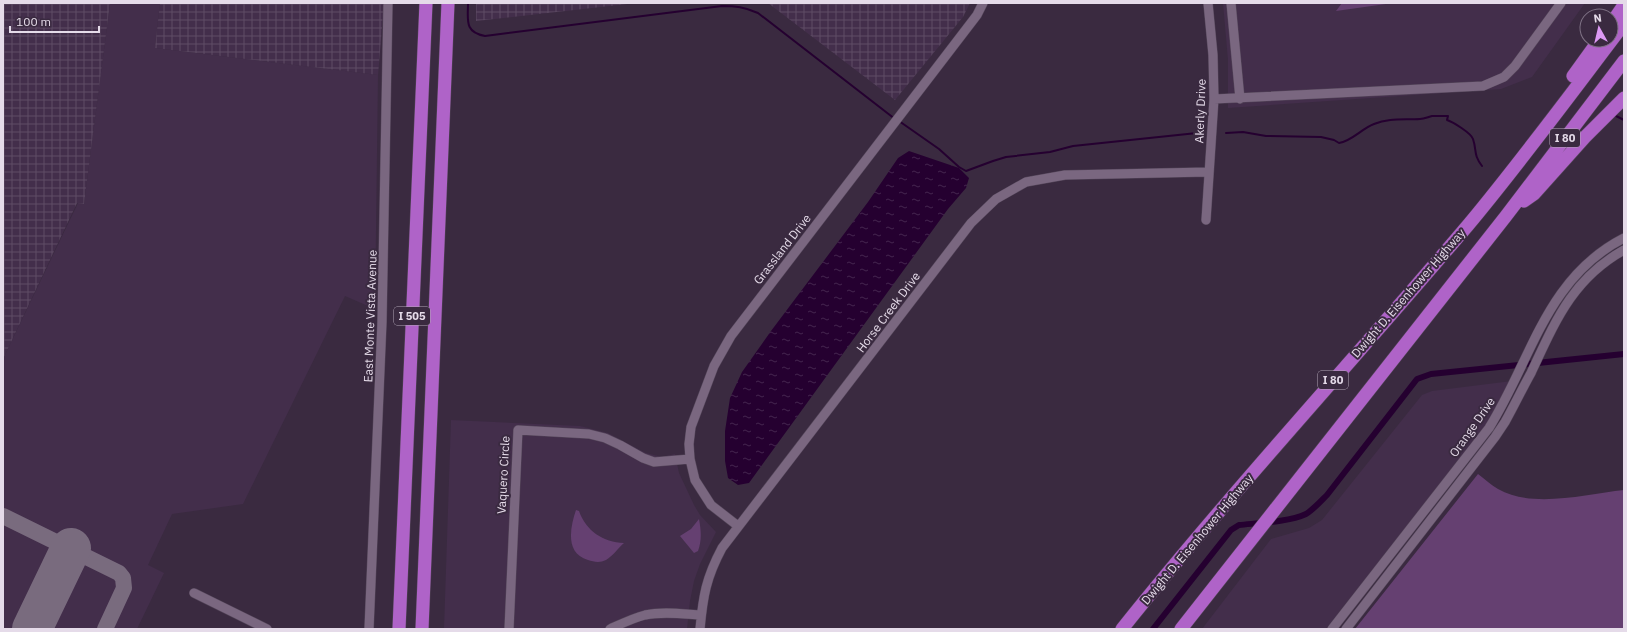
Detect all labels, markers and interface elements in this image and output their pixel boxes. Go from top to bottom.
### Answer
scale bar [10,8,99,34]
north arrow [1579,8,1619,48]
text: N [1593,11,1603,26]
text: 100 m [16,14,51,29]
street label: Akerly Drive [1191,78,1209,144]
road number: I 80 [1550,129,1580,147]
street label: Grassland Drive [750,211,814,287]
street label: Dwight D. Eisenhower Highway [1348,225,1468,361]
street label: East Monte Vista Avenue [360,249,380,383]
street label: Horse Creek Drive [853,268,923,355]
road number: I 505 [394,307,430,325]
road number: I 80 [1318,371,1348,389]
street label: Orange Drive [1446,394,1498,460]
street label: Vaquero Circle [493,435,513,514]
street label: Dwight D. Eisenhower Highway [1138,471,1256,607]

